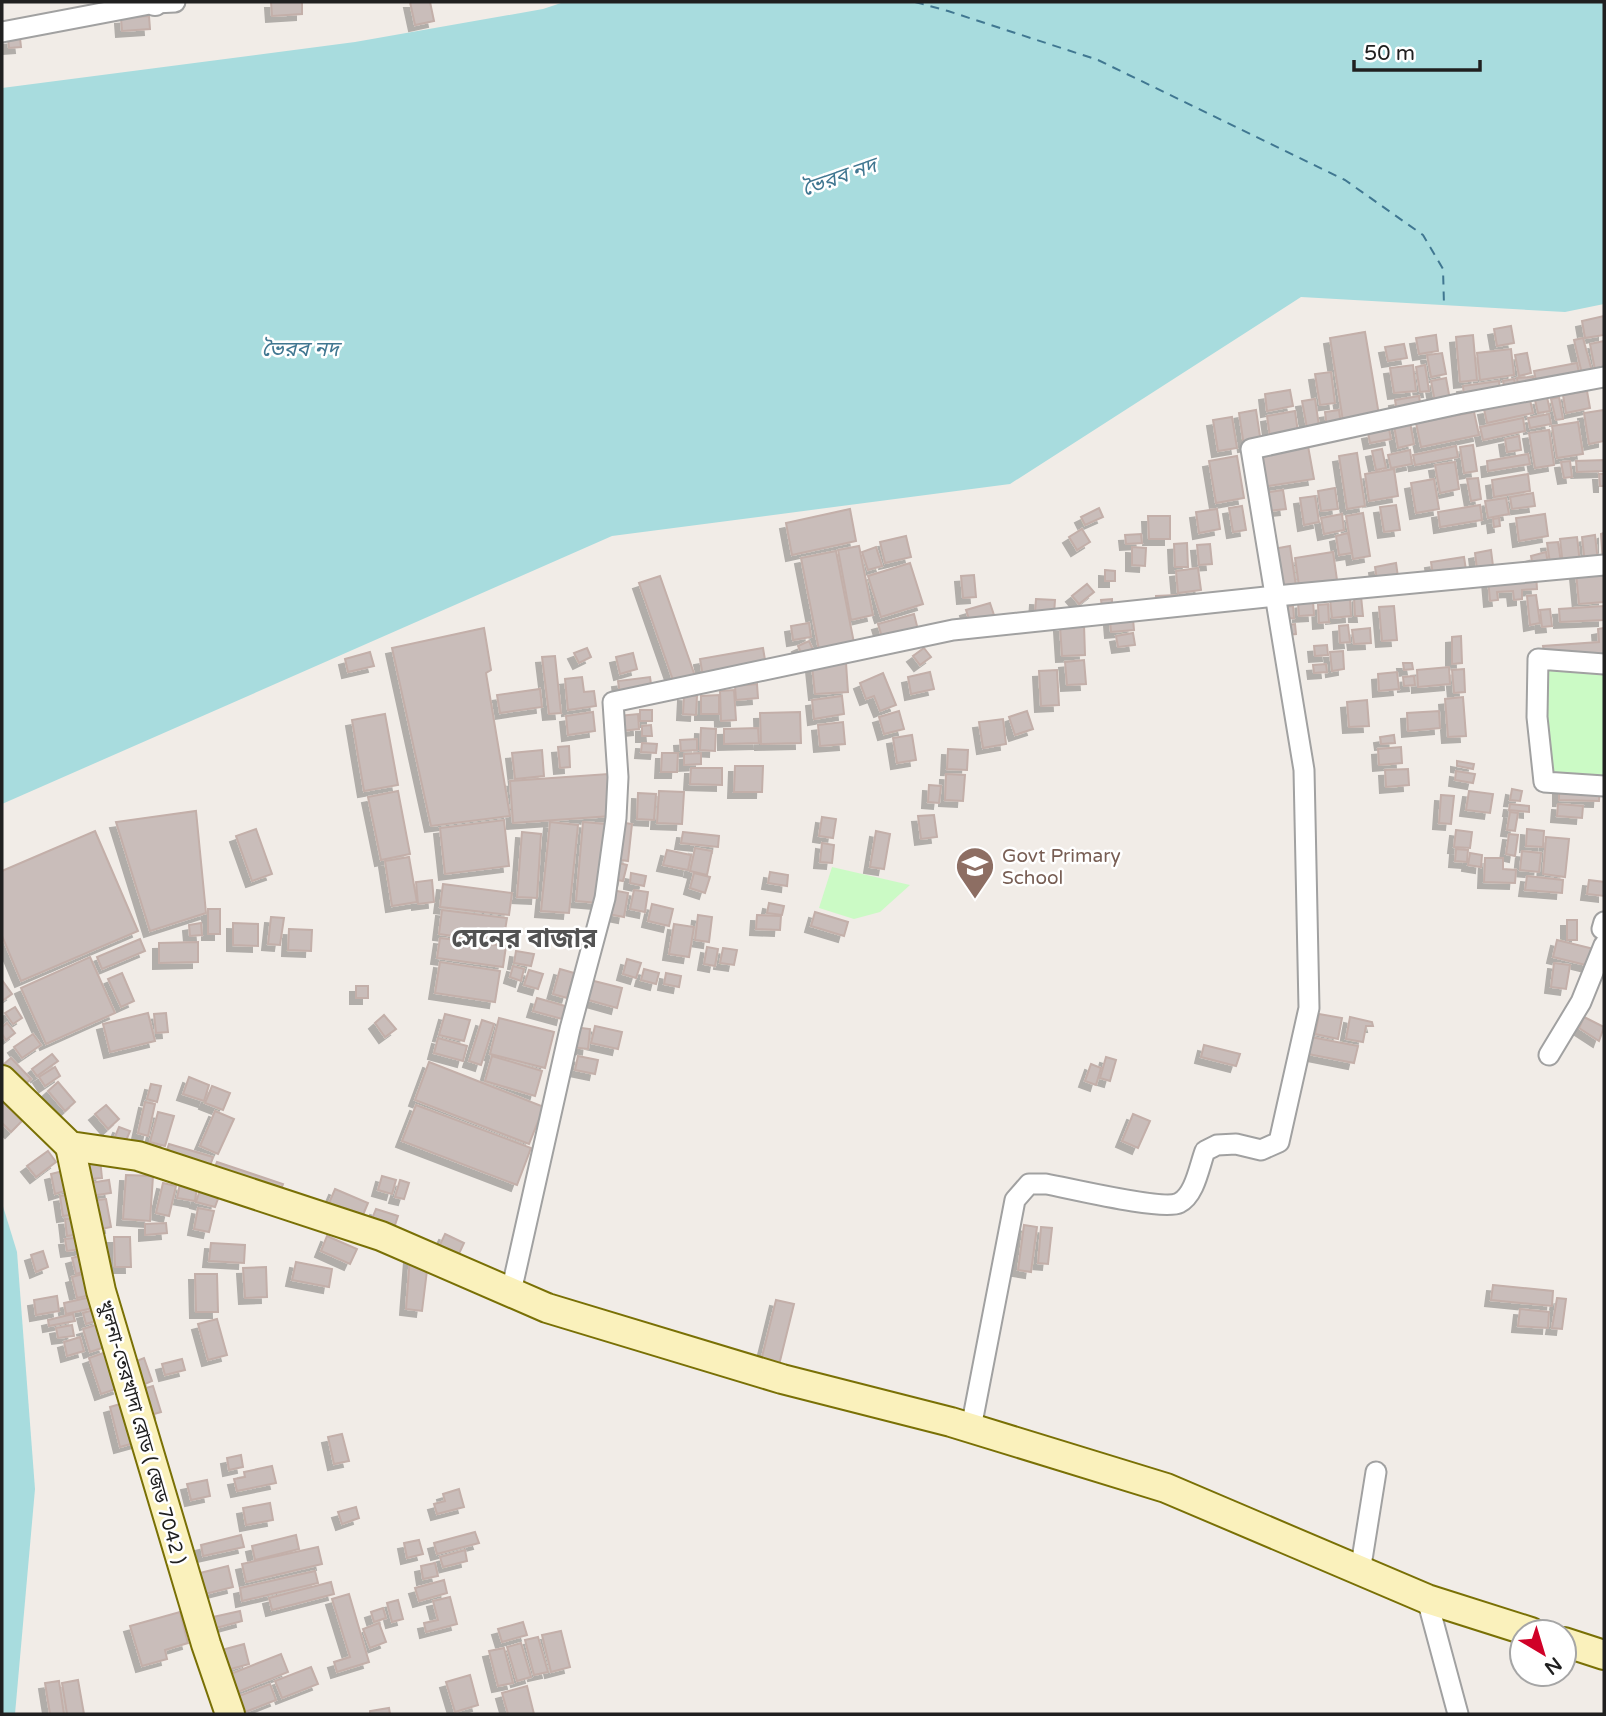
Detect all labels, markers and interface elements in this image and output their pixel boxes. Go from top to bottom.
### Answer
scale bar [1354,28,1480,72]
text: 50 m [1364,41,1415,66]
water label: ভৈরব নদ [798,151,884,202]
water label: ভৈরব নদ [261,336,343,362]
school or university icon: Govt Primary School [954,845,996,900]
place label: Govt Primary School [1002,845,1121,889]
district label: সেনের বাজার [451,923,597,954]
street label: খুলনা-তেরখাদা রোড ( জেড 7042 ) [94,1298,190,1567]
north arrow [1508,1618,1578,1688]
text: N [1540,1652,1566,1679]

